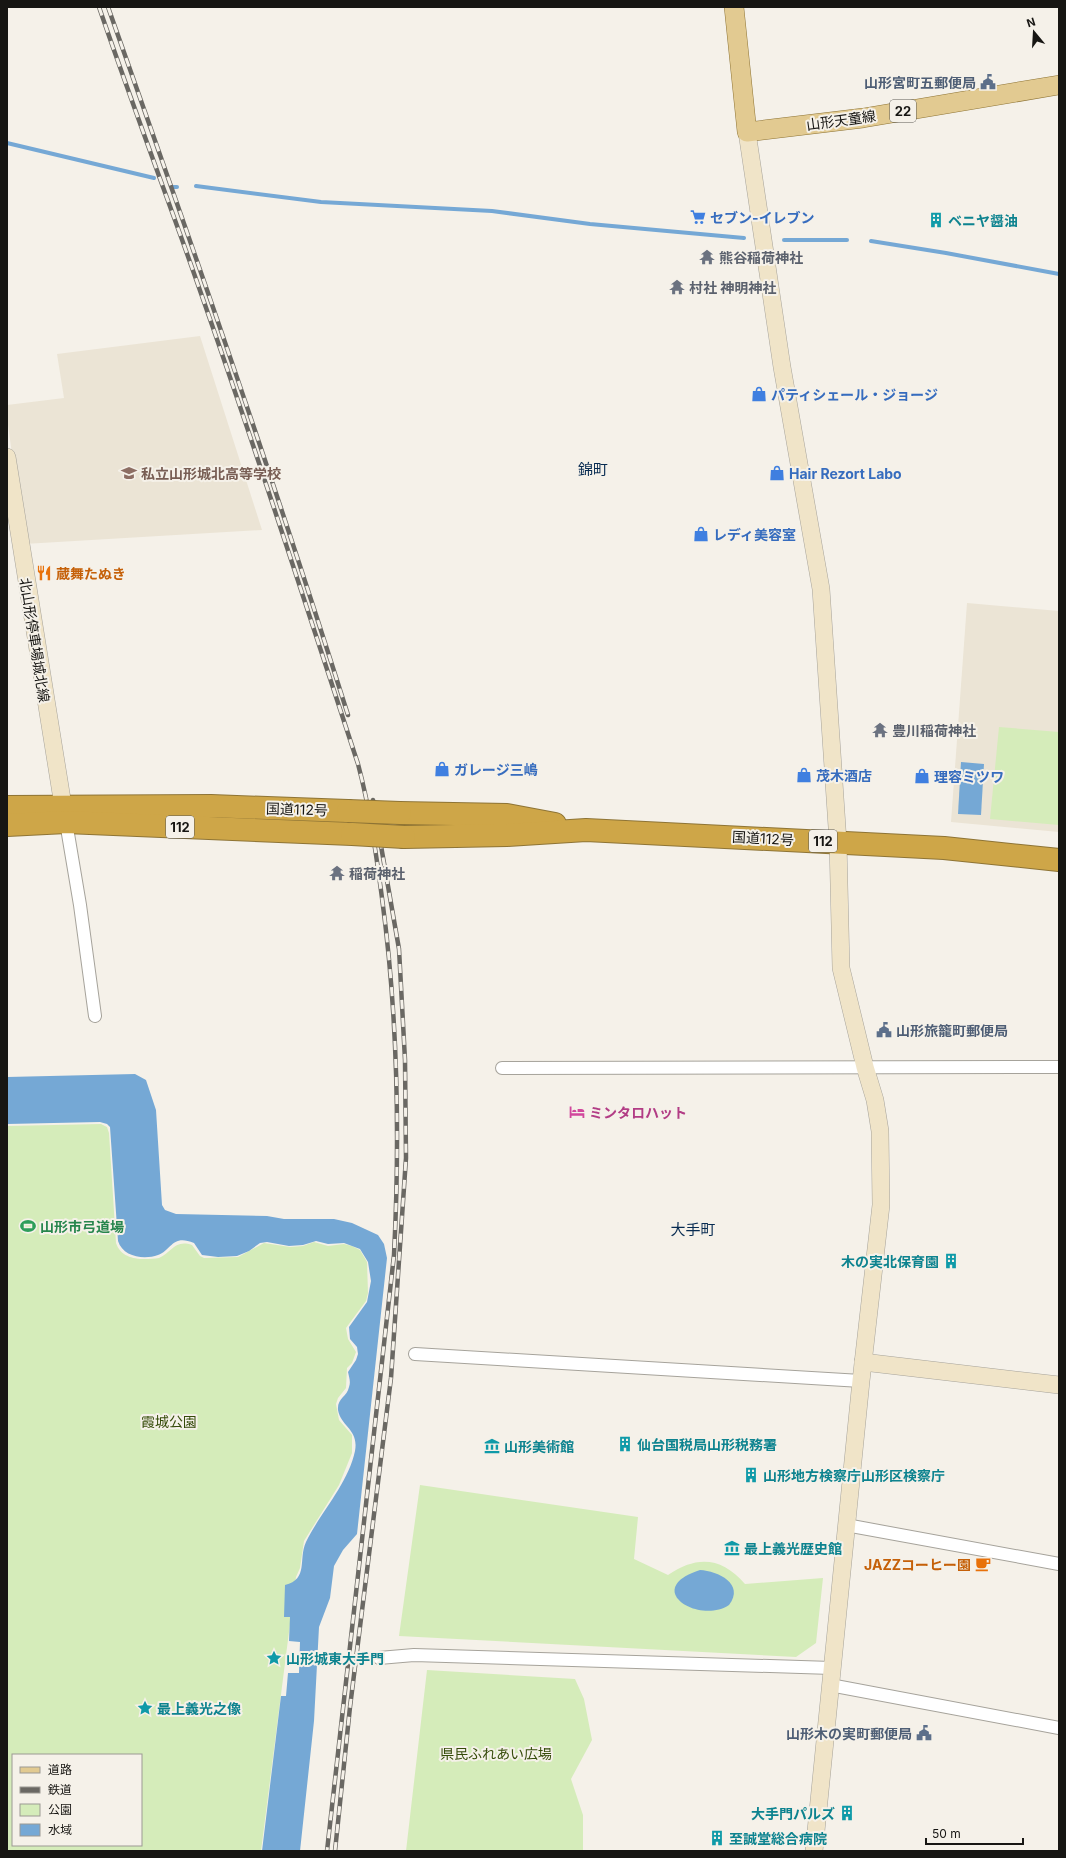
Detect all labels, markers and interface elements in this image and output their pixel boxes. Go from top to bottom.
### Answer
north arrow [1014,12,1054,52]
text: N [1025,15,1037,30]
public building icon: 山形宮町五郵便局 [979,73,997,91]
place label: 山形宮町五郵便局 [864,74,976,91]
road number: 22 [890,100,916,122]
street label: 山形天童線 [805,107,877,133]
supermarket icon: セブン-イレブン [689,208,707,226]
place label: セブン-イレブン [710,209,815,226]
building icon: ベニヤ醤油 [927,211,945,229]
place label: ベニヤ醤油 [948,212,1018,229]
temple icon: 熊谷稲荷神社 [698,248,716,266]
place label: 熊谷稲荷神社 [719,249,803,266]
temple icon: 村社 神明神社 [668,278,686,296]
place label: 村社 神明神社 [689,279,776,296]
shop icon: パティシェール・ジョージ [750,385,768,403]
place label: パティシェール・ジョージ [771,386,938,403]
district label: 錦町 [578,460,608,479]
school or university icon: 私立山形城北高等学校 [120,464,138,482]
shop icon: Hair Rezort Labo [768,464,786,482]
place label: 私立山形城北高等学校 [141,465,281,482]
place label: Hair Rezort Labo [789,465,902,482]
shop icon: レディ美容室 [692,525,710,543]
place label: レディ美容室 [713,526,796,543]
restaurant icon: 蔵舞たぬき [35,564,53,582]
place label: 蔵舞たぬき [56,565,126,582]
street label: 北山形停車場城北線 [17,576,53,704]
temple icon: 豊川稲荷神社 [871,721,889,739]
place label: 豊川稲荷神社 [892,722,976,739]
shop icon: ガレージ三嶋 [433,760,451,778]
place label: ガレージ三嶋 [454,761,538,778]
shop icon: 茂木酒店 [795,766,813,784]
place label: 茂木酒店 [816,767,872,784]
shop icon: 理容ミツワ [913,767,931,785]
place label: 理容ミツワ [934,768,1004,785]
street label: 国道112号 [266,799,328,819]
road number: 112 [166,816,194,838]
street label: 国道112号 [732,828,794,848]
road number: 112 [809,830,837,852]
temple icon: 稲荷神社 [328,864,346,882]
place label: 稲荷神社 [349,865,405,882]
public building icon: 山形旅籠町郵便局 [875,1021,893,1039]
place label: 山形旅籠町郵便局 [896,1022,1008,1039]
hotel icon: ミンタロハット [568,1103,586,1121]
place label: ミンタロハット [589,1104,687,1121]
sports icon: 山形市弓道場 [19,1217,37,1235]
place label: 山形市弓道場 [40,1218,124,1235]
district label: 大手町 [670,1220,716,1239]
building icon: 木の実北保育園 [942,1252,960,1270]
place label: 木の実北保育園 [841,1253,939,1270]
park label: 霞城公園 [141,1413,197,1430]
building icon: 仙台国税局山形税務署 [616,1435,634,1453]
place label: 仙台国税局山形税務署 [637,1436,777,1453]
museum icon: 山形美術館 [483,1437,501,1455]
place label: 山形美術館 [504,1438,574,1455]
building icon: 山形地方検察庁山形区検察庁 [742,1466,760,1484]
place label: 山形地方検察庁山形区検察庁 [763,1467,945,1484]
museum icon: 最上義光歴史館 [723,1539,741,1557]
place label: 最上義光歴史館 [744,1540,842,1557]
cafe icon: JAZZコーヒー園 [974,1555,992,1573]
place label: JAZZコーヒー園 [864,1556,971,1573]
place icon: 山形城東大手門 [265,1649,283,1667]
place label: 山形城東大手門 [286,1650,384,1667]
place icon: 最上義光之像 [136,1699,154,1717]
place label: 最上義光之像 [157,1700,241,1717]
public building icon: 山形木の実町郵便局 [915,1724,933,1742]
place label: 山形木の実町郵便局 [786,1725,912,1742]
park label: 県民ふれあい広場 [440,1745,552,1762]
legend [12,1754,142,1846]
text: 道路 [48,1762,72,1777]
text: 鉄道 [48,1782,72,1797]
text: 公園 [48,1802,72,1817]
building icon: 大手門パルズ [838,1804,856,1822]
place label: 大手門パルズ [751,1805,835,1822]
scale bar [926,1820,1023,1846]
text: 水域 [48,1822,72,1837]
text: 50 m [932,1826,961,1841]
building icon: 至誠堂総合病院 [708,1829,726,1847]
place label: 至誠堂総合病院 [729,1830,827,1847]

